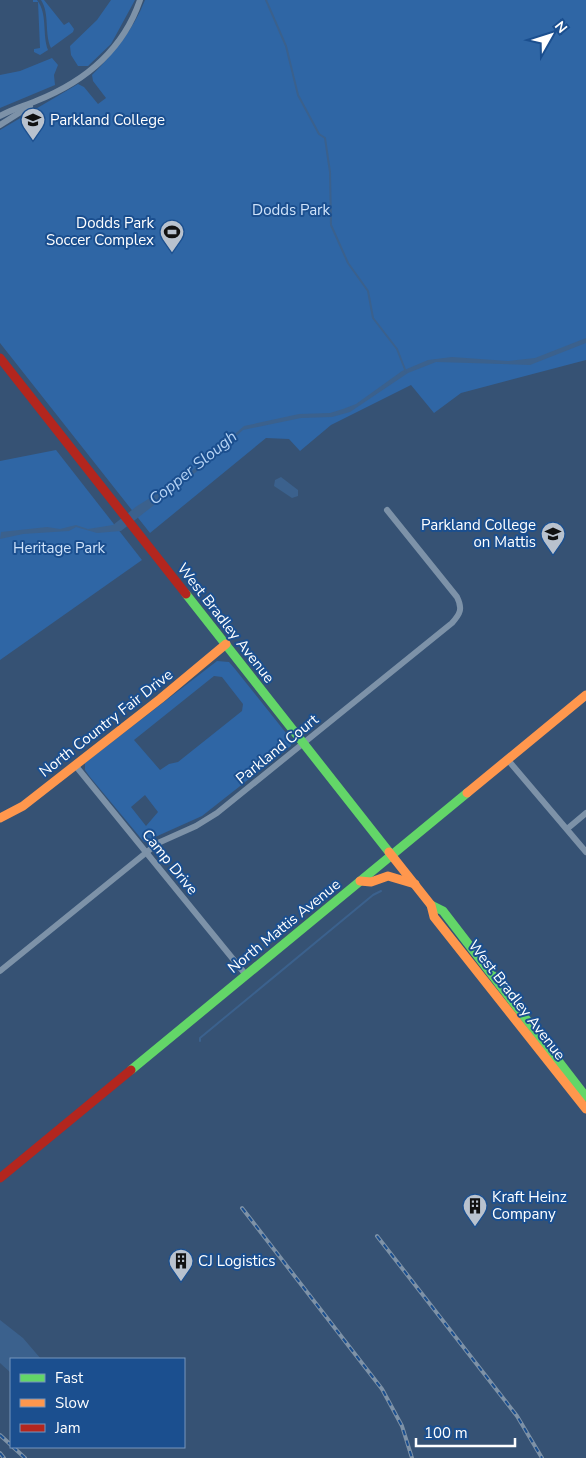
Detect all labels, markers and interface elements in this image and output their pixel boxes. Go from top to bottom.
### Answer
north arrow [526,10,576,60]
text: N [550,17,571,37]
school or university icon: Parkland College [20,107,46,141]
place label: Parkland College [50,110,165,130]
park label: Dodds Park [252,200,330,220]
place label: Dodds Park Soccer Complex [46,213,154,250]
sports icon: Dodds Park Soccer Complex [159,219,185,253]
water label: Copper Slough [145,426,241,510]
place label: Parkland College on Mattis [421,515,536,552]
school or university icon: Parkland College on Mattis [540,521,566,555]
park label: Heritage Park [13,538,106,558]
street label: West Bradley Avenue [173,559,279,687]
street label: North Country Fair Drive [35,664,177,782]
street label: Parkland Court [232,709,323,788]
street label: Camp Drive [137,825,203,899]
street label: North Mattis Avenue [223,874,345,978]
street label: West Bradley Avenue [464,936,570,1064]
place label: Kraft Heinz Company [492,1187,567,1224]
building icon: Kraft Heinz Company [462,1193,488,1227]
building icon: CJ Logistics [168,1248,194,1282]
place label: CJ Logistics [198,1251,275,1271]
legend [10,1358,185,1448]
text: Fast [55,1368,84,1388]
text: Slow [55,1393,90,1413]
scale bar [416,1416,515,1448]
text: Jam [54,1418,81,1438]
text: 100 m [424,1423,468,1443]

